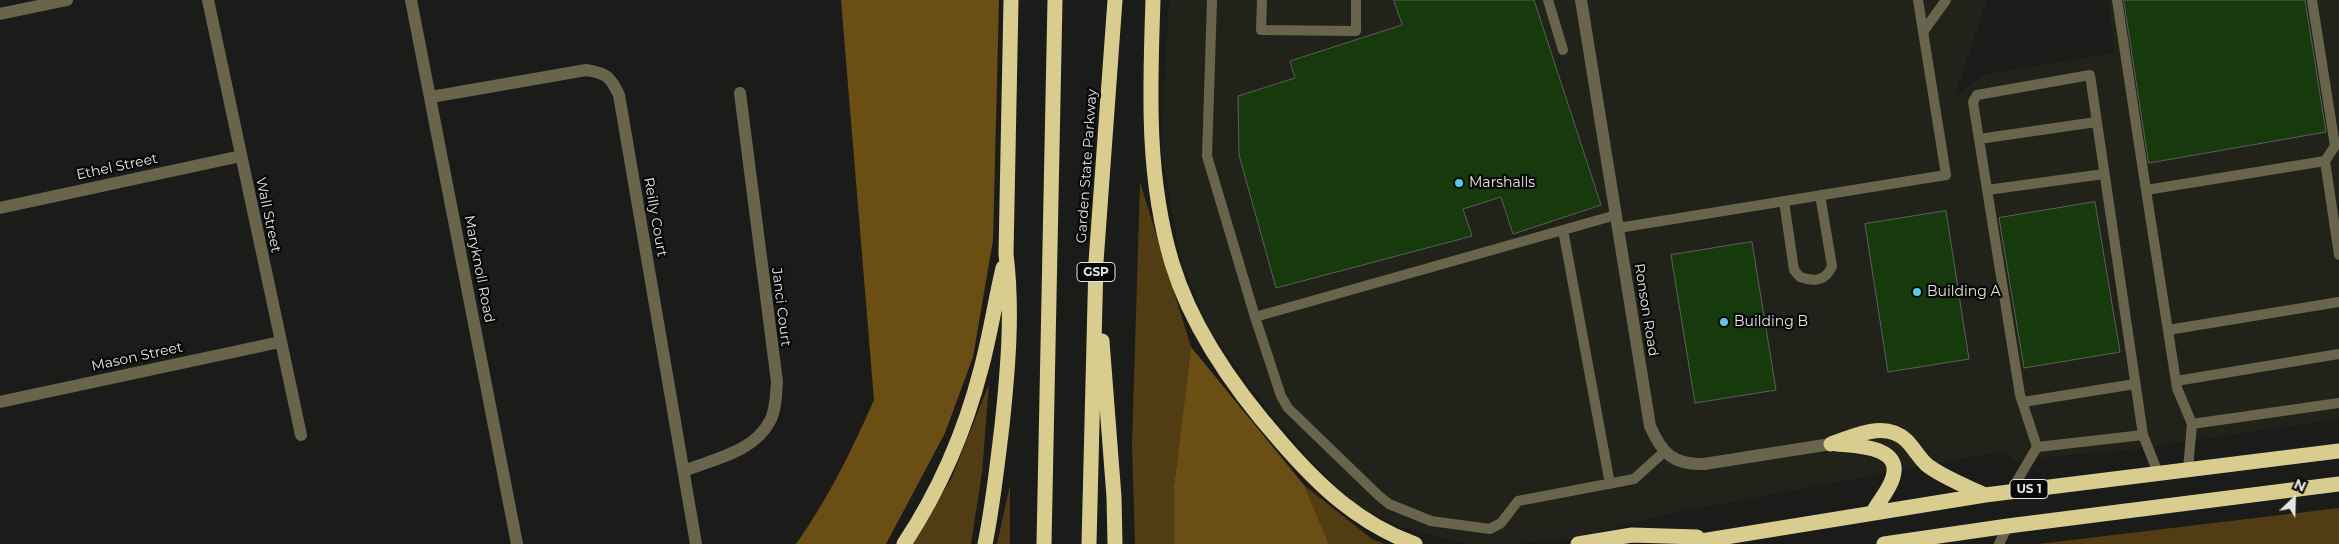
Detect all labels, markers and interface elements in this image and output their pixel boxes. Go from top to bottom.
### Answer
street label: Garden State Parkway [1073,88,1101,244]
street label: Ethel Street [75,150,159,184]
place label: Marshalls [1469,175,1535,191]
street label: Wall Street [252,176,284,254]
street label: Reilly Court [640,176,670,258]
marker: Marshalls [1453,177,1465,189]
street label: Maryknoll Road [460,214,498,324]
road number: GSP [1077,262,1115,282]
street label: Ronson Road [1630,262,1662,358]
street label: Janci Court [768,267,794,347]
place label: Building A [1927,284,2001,300]
marker: Building A [1911,286,1923,298]
place label: Building B [1734,314,1808,330]
marker: Building B [1718,316,1730,328]
street label: Mason Street [90,339,184,375]
north arrow [2269,474,2319,524]
text: N [2291,475,2309,496]
road number: US 1 [2010,479,2048,498]

